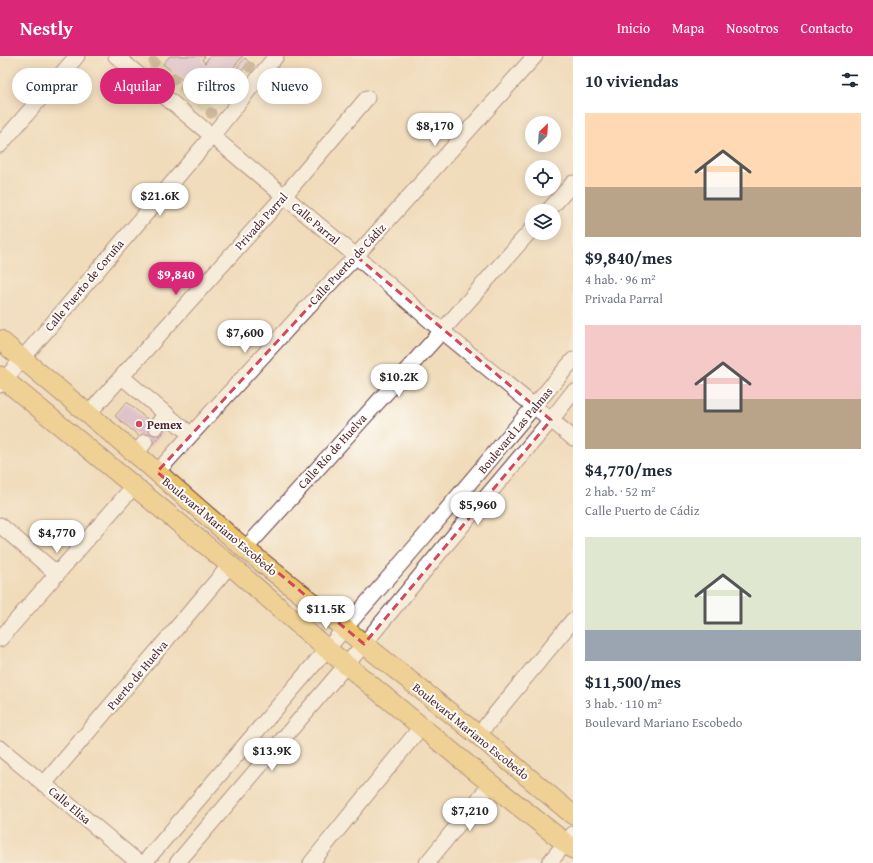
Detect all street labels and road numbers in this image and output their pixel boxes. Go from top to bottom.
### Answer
street label: Privada Parral [231,188,292,253]
street label: Calle Parral [288,198,344,249]
street label: Calle Puerto de Cádiz [305,220,389,308]
street label: Calle Puerto de Coruña [41,235,128,334]
street label: Boulevard Las Palmas [474,383,556,477]
street label: Calle Río de Huelva [294,409,371,492]
street label: Boulevard Mariano Escobedo [159,473,281,579]
street label: Puerto de Huelva [103,636,171,713]
street label: Boulevard Mariano Escobedo [409,679,533,783]
street label: Calle Elisa [45,782,95,828]

